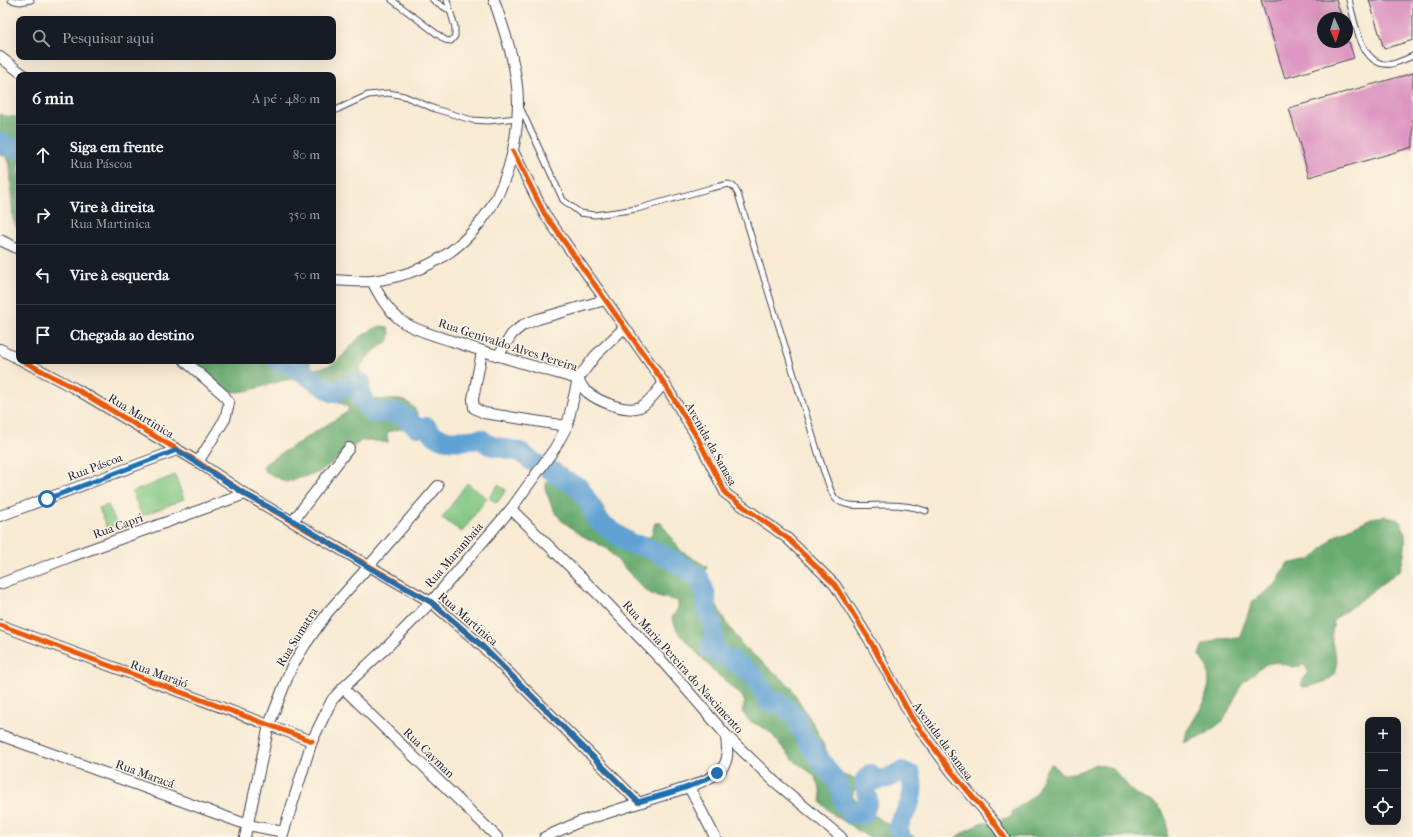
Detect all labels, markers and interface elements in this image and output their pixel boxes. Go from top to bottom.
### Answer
north arrow [1317,12,1353,48]
search box [16,16,336,60]
icon: search [30,27,52,49]
text: Pesquisar aqui [62,29,154,47]
text: 6 min [32,88,74,108]
text: A pé · 480 m [252,91,320,106]
text: Siga em frente [70,138,163,156]
icon: ahead [32,144,54,166]
text: 80 m [293,147,320,162]
text: Rua Páscoa [70,156,132,171]
text: Vire à direita [70,198,154,216]
icon: right [32,204,54,226]
text: 350 m [288,207,320,222]
text: Rua Martinica [70,216,150,231]
icon: left [32,264,54,286]
text: Vire à esquerda [70,266,169,284]
text: 50 m [294,267,320,282]
street label: Rua Genivaldo Alves Pereira [437,316,580,374]
icon: arrive [32,324,54,346]
text: Chegada ao destino [70,326,194,344]
street label: Rua Martinica [106,391,177,441]
street label: Avenida da Sanasa [682,399,740,489]
street label: Rua Páscoa [66,450,125,484]
route start [38,490,56,508]
street label: Rua Capri [91,510,145,541]
street label: Rua Marambaia [422,519,486,590]
street label: Rua Martinica [435,589,501,649]
street label: Rua Maria Pereira do Nascimento [620,598,746,736]
street label: Rua Sumatra [273,605,321,669]
street label: Rua Marajó [129,657,189,691]
street label: Avenida da Sanasa [909,698,976,783]
map controls [1365,717,1401,825]
button: + [1365,717,1401,753]
street label: Rua Cayman [401,725,458,781]
button: − [1365,753,1401,789]
street label: Rua Maracá [114,757,177,791]
route end [708,764,726,782]
button: locate [1365,789,1401,825]

